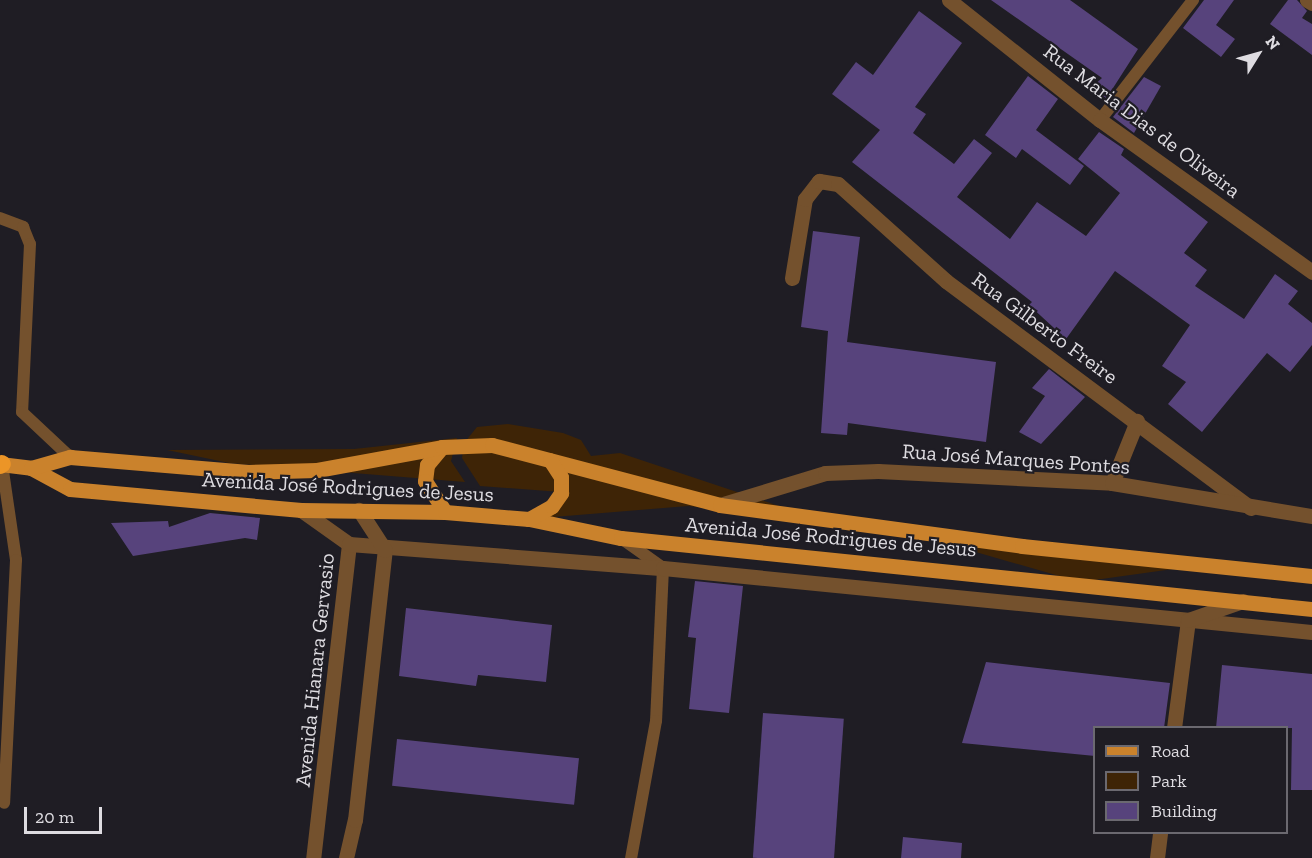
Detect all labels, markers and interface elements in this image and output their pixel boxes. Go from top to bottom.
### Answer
north arrow [1228,24,1288,84]
text: N [1262,32,1284,53]
street label: Rua Maria Dias de Oliveira [1039,39,1245,203]
street label: Rua Gilberto Freire [967,267,1123,389]
street label: Rua José Marques Pontes [901,438,1131,480]
street label: Avenida José Rodrigues de Jesus [201,467,495,507]
street label: Avenida José Rodrigues de Jesus [684,512,978,562]
street label: Avenida Hianara Gervasio [290,552,340,788]
legend [1093,726,1288,834]
text: Road [1151,740,1190,762]
text: Park [1151,770,1187,792]
scale bar [27,795,105,833]
text: Building [1151,800,1217,822]
text: 20 m [35,806,74,828]

